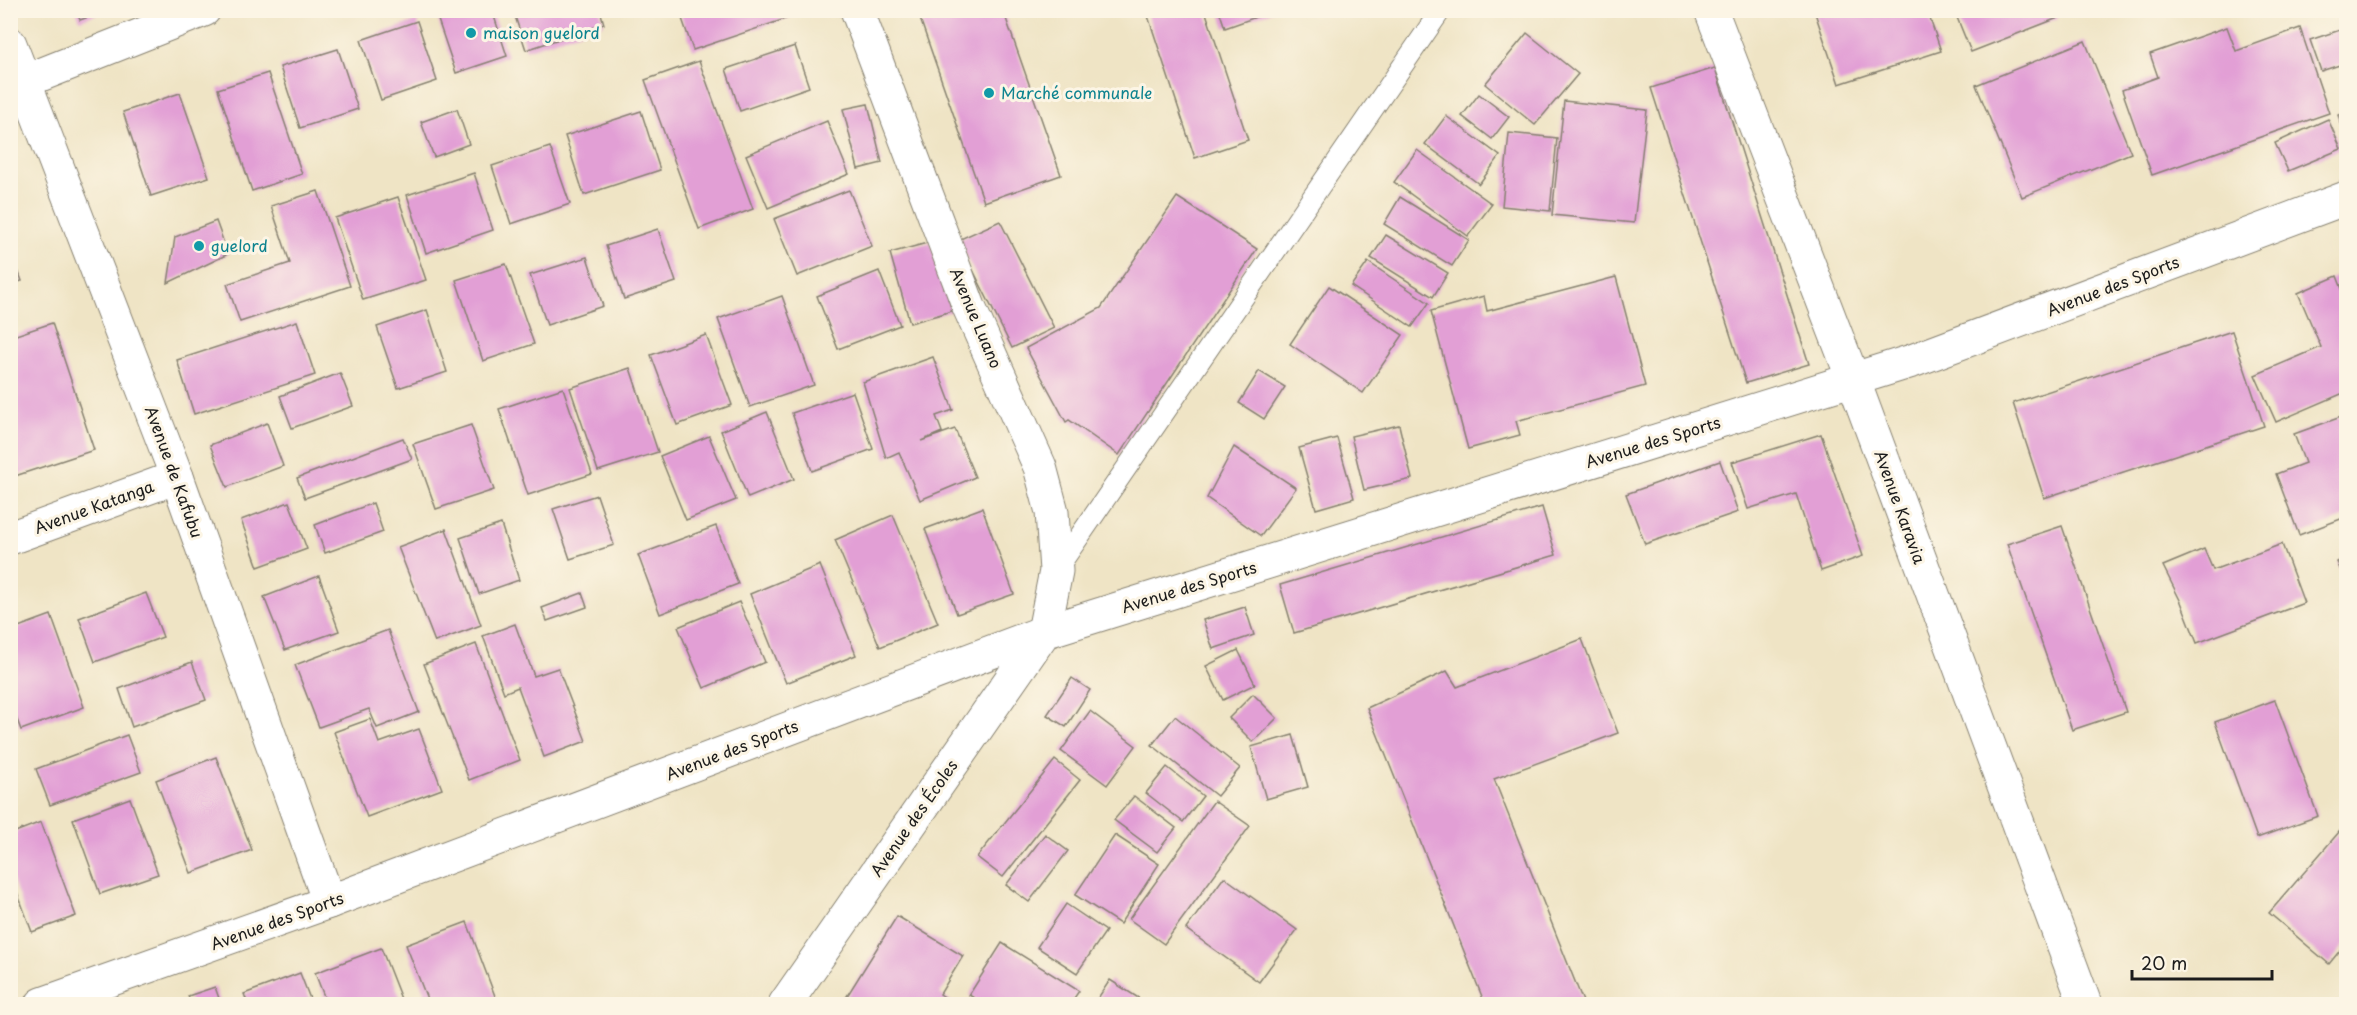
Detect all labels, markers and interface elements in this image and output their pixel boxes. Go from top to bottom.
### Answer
place label: maison guelord [483,20,600,44]
marker: maison guelord [464,26,478,40]
place label: Marché communale [1001,80,1152,104]
marker: Marché communale [982,86,996,100]
place label: guelord [211,233,268,257]
marker: guelord [192,239,206,253]
street label: Avenue des Sports [2043,249,2182,321]
street label: Avenue Luano [945,264,1009,372]
street label: Avenue de Kafubu [140,402,210,541]
street label: Avenue des Sports [1582,409,1723,473]
street label: Avenue Karavia [1869,447,1933,567]
street label: Avenue Katanga [30,473,157,539]
street label: Avenue des Sports [1118,554,1259,618]
street label: Avenue des Sports [662,713,801,785]
street label: Avenue des Écoles [864,754,963,881]
street label: Avenue des Sports [207,885,347,955]
scale bar [2132,943,2272,981]
text: 20 m [2141,949,2187,976]

